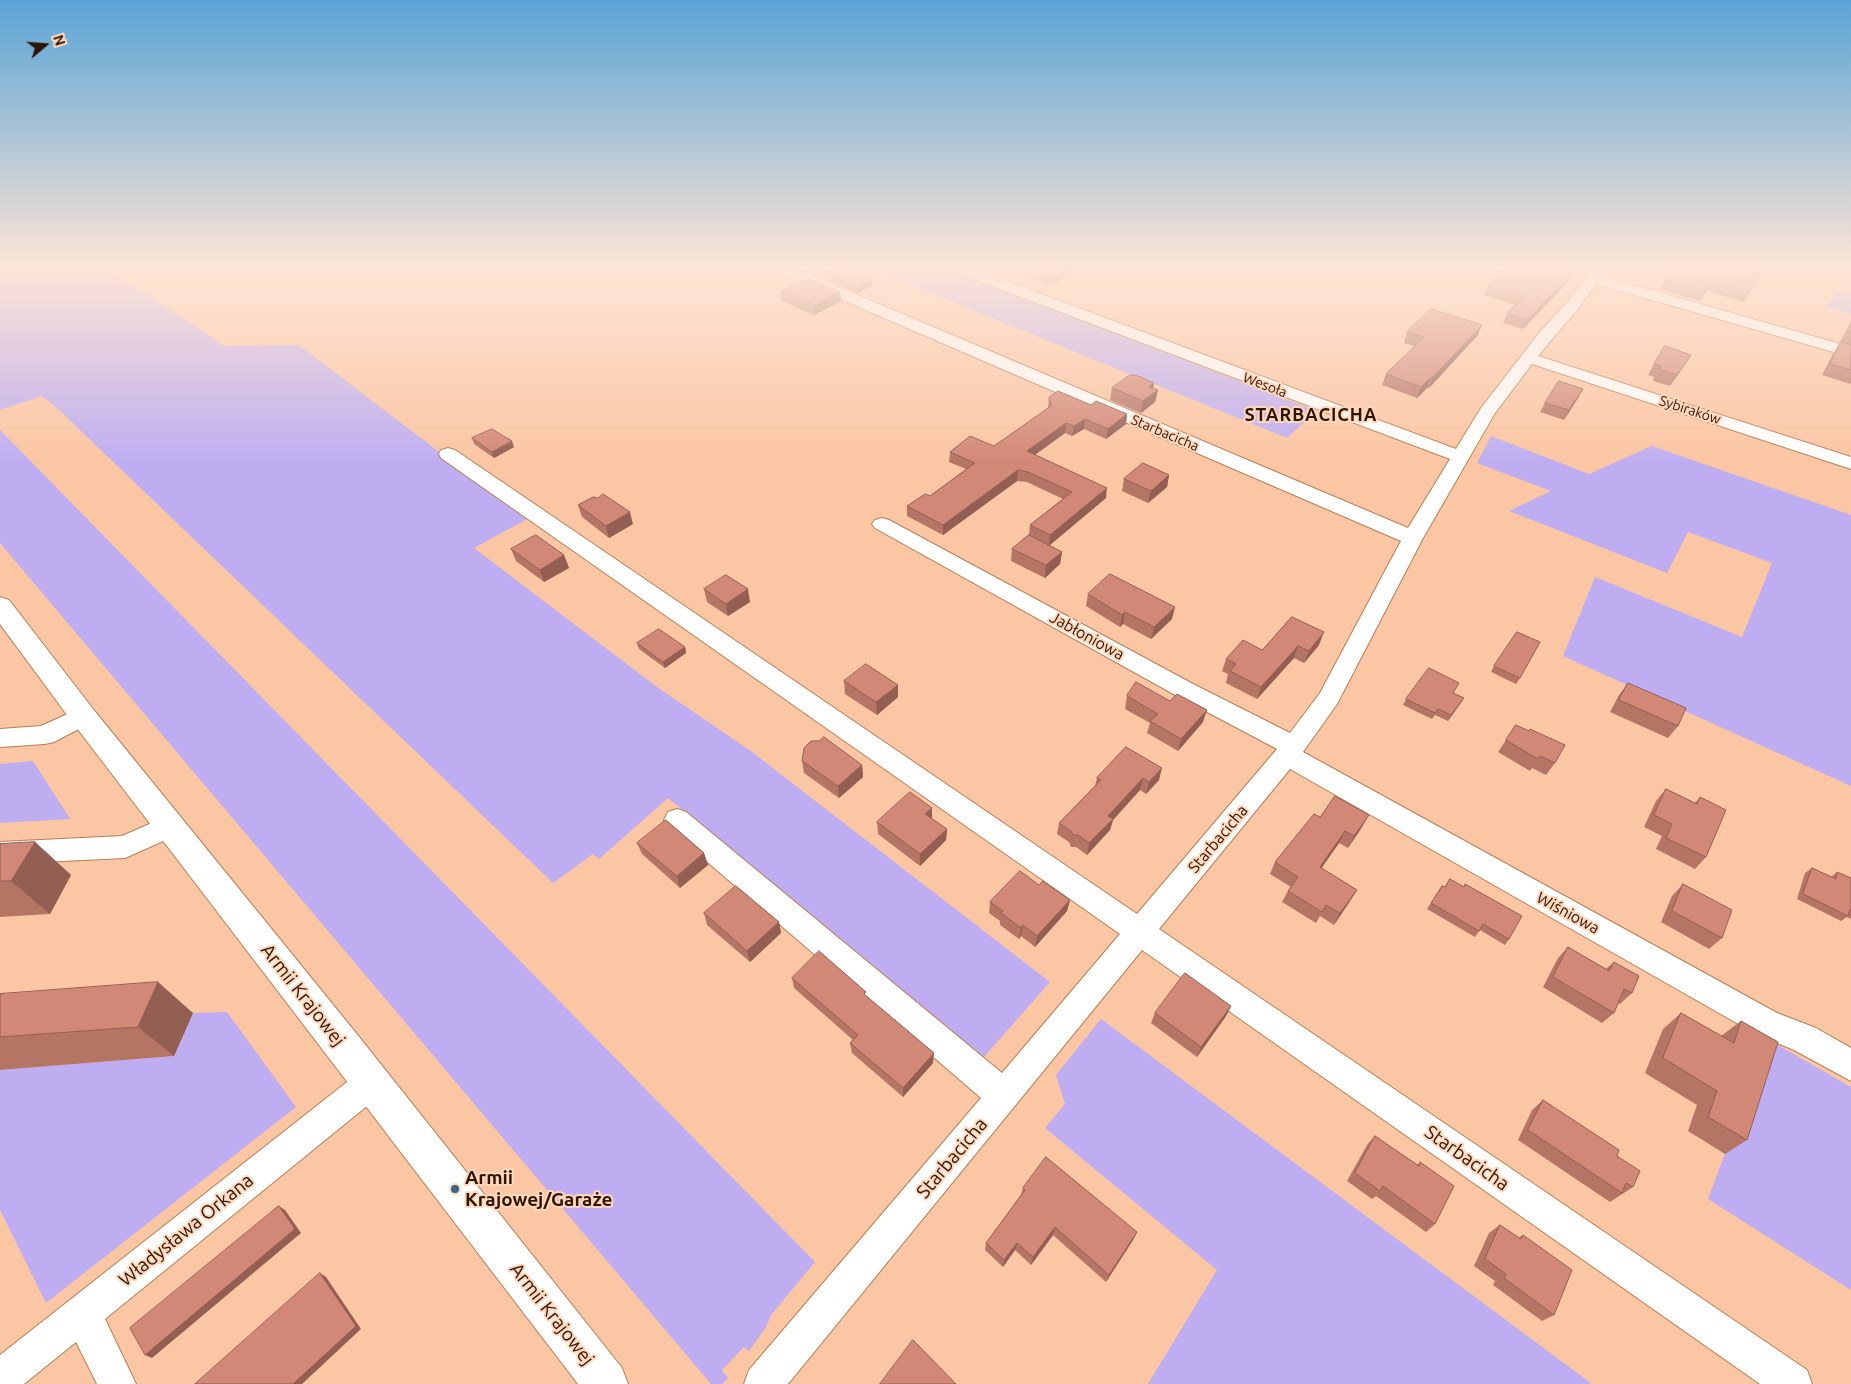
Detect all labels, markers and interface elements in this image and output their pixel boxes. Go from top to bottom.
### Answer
north arrow [20,20,70,70]
text: N [50,33,68,48]
street label: Wesoła [1241,369,1289,401]
street label: Sybiraków [1657,392,1723,428]
district label: STARBACICHA [1243,404,1379,426]
street label: Starbacicha [1128,411,1202,455]
street label: Jabłoniowa [1046,608,1128,664]
street label: Starbacicha [1184,801,1252,877]
street label: Wiśniowa [1533,888,1603,938]
street label: Armii Krajowej [256,939,350,1051]
street label: Starbacicha [912,1113,992,1203]
street label: Starbacicha [1420,1121,1514,1195]
place label: Armii Krajowej/Garaże [465,1167,612,1211]
street label: Władysława Orkana [114,1169,258,1291]
marker: Armii Krajowej/Garaże [449,1183,461,1195]
street label: Armii Krajowej [505,1258,599,1370]

